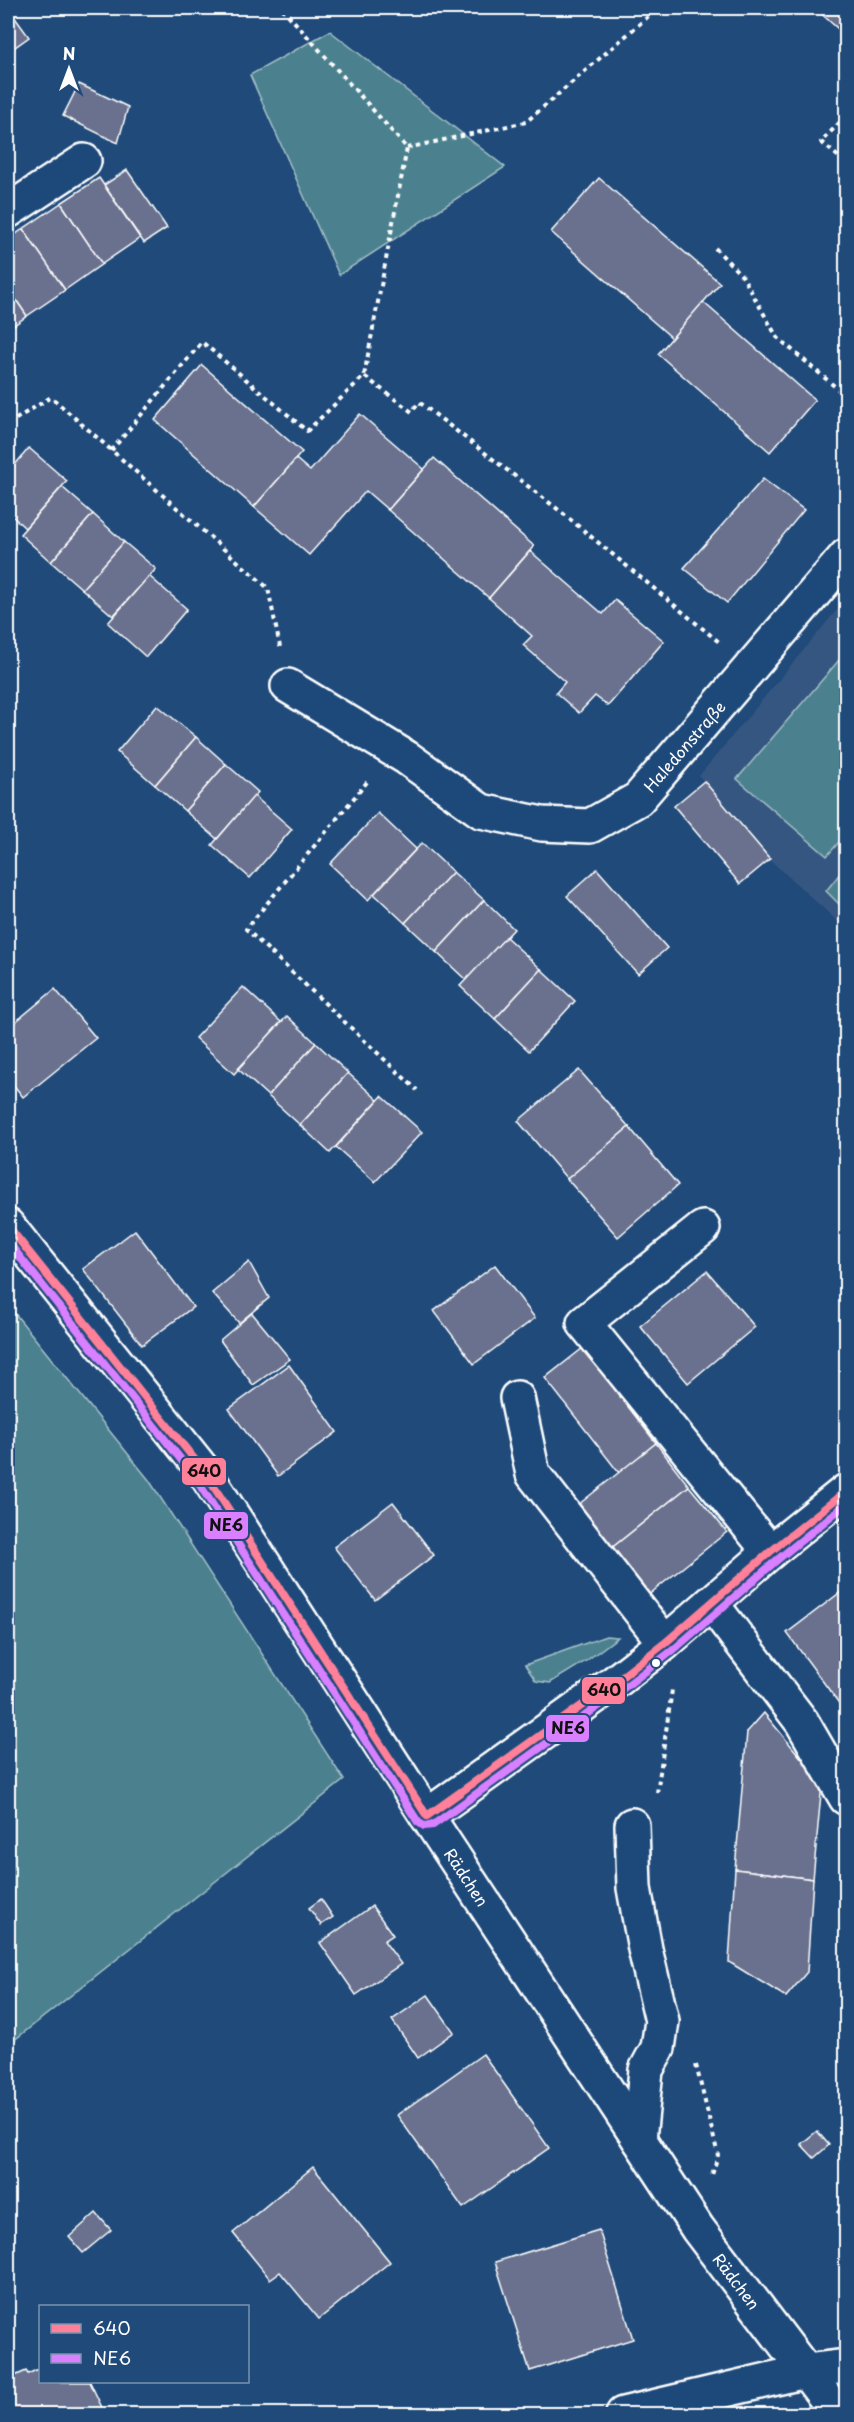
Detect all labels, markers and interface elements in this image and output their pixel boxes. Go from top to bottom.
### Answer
north arrow [39,39,99,99]
text: N [63,41,75,65]
street label: Haledonstraße [638,695,730,797]
line badge: 640 [181,1457,227,1486]
text: 640 [187,1458,221,1482]
line badge: NE6 [203,1511,249,1540]
text: NE6 [209,1512,243,1536]
unlabelled marker [650,1657,662,1669]
line badge: 640 [581,1676,626,1705]
text: 640 [587,1677,621,1701]
line badge: NE6 [545,1714,590,1743]
text: NE6 [551,1715,585,1739]
street label: Rädchen [439,1843,495,1911]
street label: Rädchen [708,2248,766,2314]
legend [39,2305,249,2383]
text: 640 [93,2314,131,2341]
text: NE6 [93,2344,131,2371]

